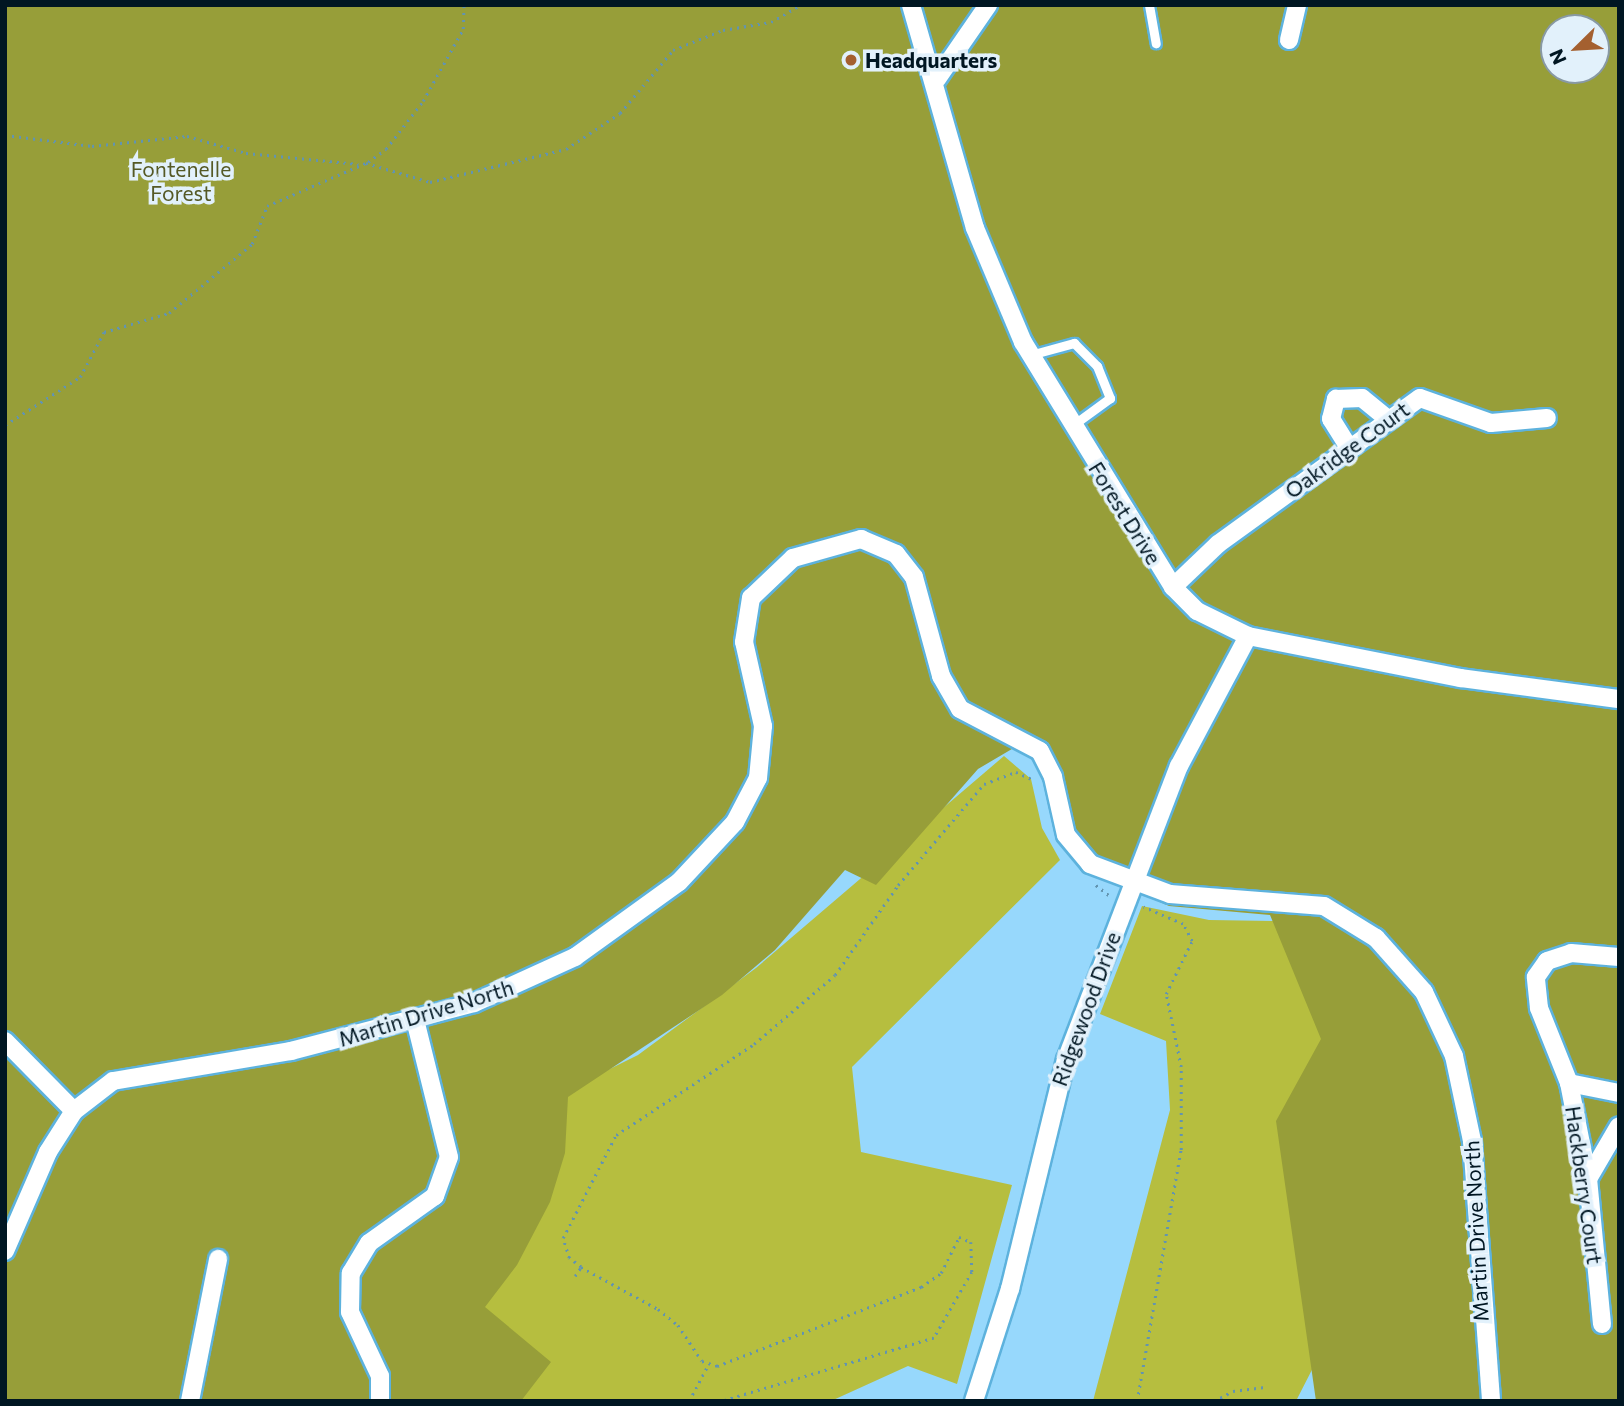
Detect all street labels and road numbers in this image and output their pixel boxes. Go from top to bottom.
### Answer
street label: Oakridge Court [1280,396,1414,504]
street label: Forest Drive [1084,457,1166,569]
street label: Ridgewood Drive [1046,929,1126,1089]
street label: Martin Drive North [336,974,516,1052]
street label: Hackberry Court [1560,1104,1608,1266]
street label: Martin Drive North [1459,1140,1493,1322]

